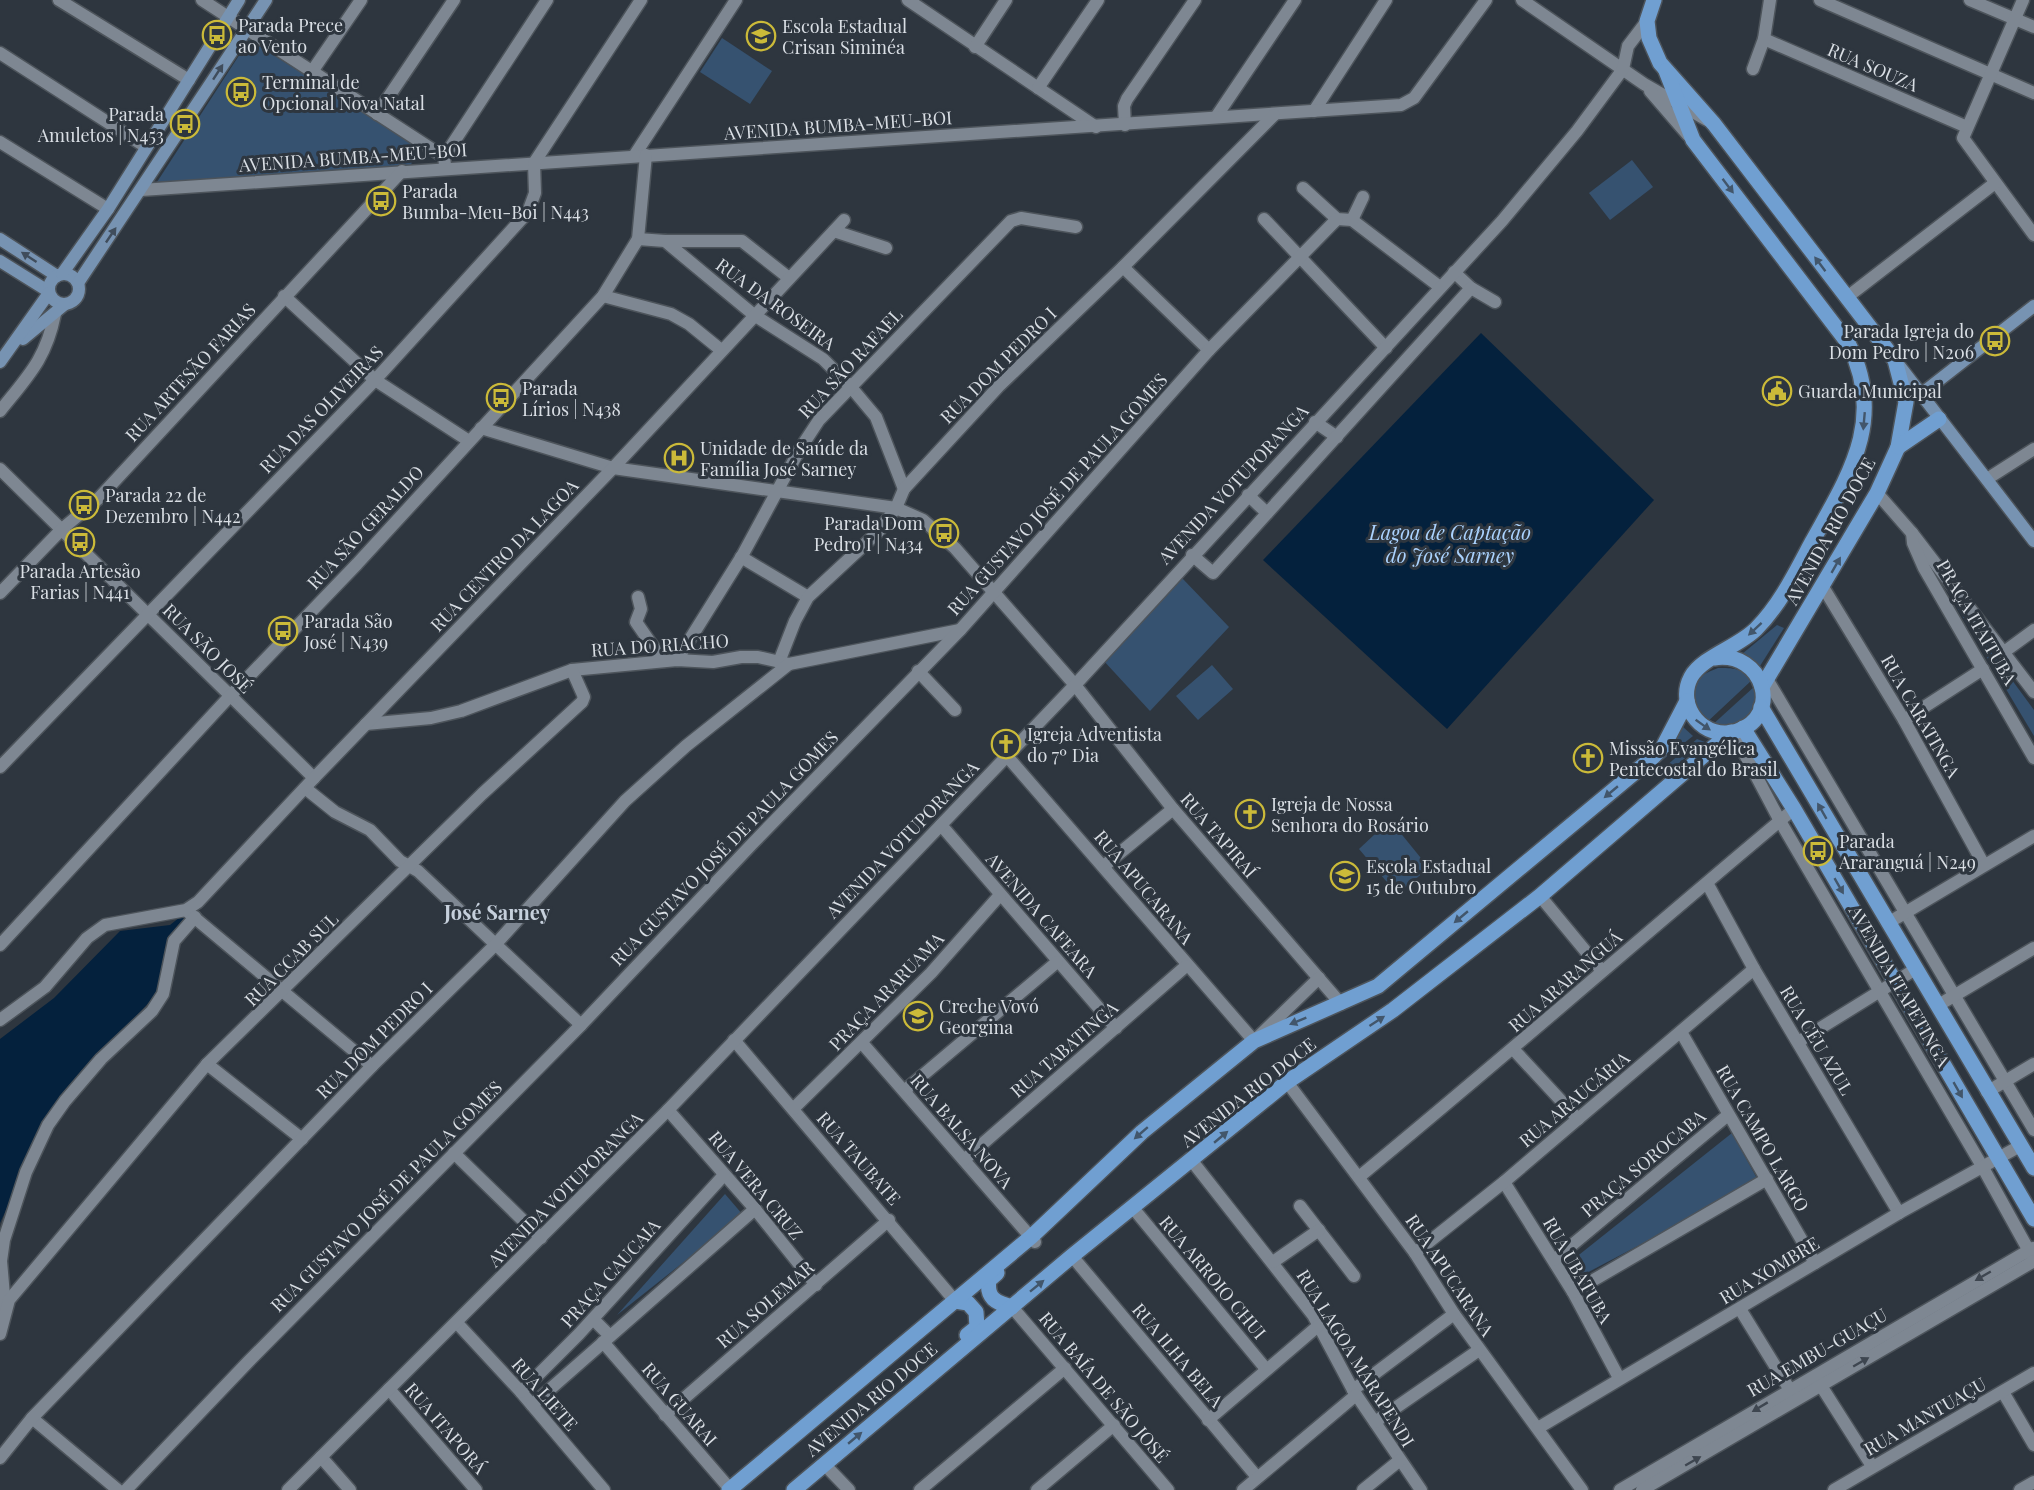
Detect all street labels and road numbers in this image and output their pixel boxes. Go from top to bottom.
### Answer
street label: RUA SOUZA [1824,37,1923,97]
street label: AVENIDA BUMBA-MEU-BOI [722,105,953,145]
street label: AVENIDA BUMBA-MEU-BOI [237,137,468,177]
street label: RUA DA ROSEIRA [711,252,841,356]
street label: RUA ARTESÃO FARIAS [119,298,261,446]
street label: RUA SÃO RAFAEL [793,302,908,423]
street label: RUA DOM PEDRO I [935,302,1061,428]
street label: RUA DAS OLIVEIRAS [254,340,388,478]
street label: RUA GUSTAVO JOSÉ DE PAULA GOMES [942,368,1172,620]
street label: AVENIDA VOTUPORANGA [1152,398,1314,570]
street label: AVENIDA RIO DOCE [1779,453,1881,610]
street label: RUA SÃO GERALDO [301,460,429,594]
street label: RUA CENTRO DA LAGOA [425,473,584,636]
street label: PRAÇA ITAITUBA [1931,555,2023,690]
street label: RUA SÃO JOSÉ [158,598,258,698]
street label: RUA DO RIACHO [590,628,730,662]
street label: RUA CARATINGA [1876,650,1966,783]
street label: RUA GUSTAVO JOSÉ DE PAULA GOMES [605,725,843,971]
street label: AVENIDA VOTUPORANGA [820,755,984,924]
street label: RUA TAPIRAÍ [1175,787,1263,883]
street label: RUA APUCARANA [1089,825,1199,950]
street label: AVENIDA CAFEARA [980,847,1104,983]
street label: AVENIDA ITAPETINGA [1843,900,1956,1072]
street label: RUA CCAB SUL [239,907,343,1011]
street label: RUA ARARANGUÁ [1503,925,1627,1037]
street label: PRAÇA ARARUAMA [823,926,949,1055]
street label: RUA DOM PEDRO I [311,977,437,1103]
street label: RUA CÉU AZUL [1775,981,1859,1099]
street label: RUA TABATINGA [1005,995,1123,1102]
street label: AVENIDA RIO DOCE [1175,1032,1320,1153]
street label: RUA ARAUCÁRIA [1514,1045,1635,1152]
street label: RUA CAMPO LARGO [1711,1060,1815,1216]
street label: RUA BALSA NOVA [906,1069,1019,1194]
street label: RUA GUSTAVO JOSÉ DE PAULA GOMES [265,1075,507,1317]
street label: PRAÇA SOROCABA [1576,1103,1711,1222]
street label: AVENIDA VOTUPORANGA [482,1106,648,1272]
street label: RUA TAUBATE [812,1106,906,1210]
street label: RUA VERA CRUZ [703,1126,809,1244]
street label: RUA APUCARANA [1400,1209,1500,1341]
street label: RUA ARROIO CHUI [1154,1210,1272,1344]
street label: PRAÇA CAUCAIA [555,1213,666,1332]
street label: RUA UBATUBA [1538,1213,1618,1328]
street label: RUA XOMBRE [1715,1231,1823,1309]
street label: RUA SOLEMAR [711,1255,819,1353]
street label: RUA LAGOA MARAPENDI [1292,1265,1420,1451]
street label: RUA ILHA BELA [1127,1298,1229,1413]
street label: RUA EMBU-GUAÇU [1743,1302,1891,1402]
street label: RUA BAÍA DE SÃO JOSÉ [1034,1307,1174,1467]
street label: AVENIDA RIO DOCE [799,1337,942,1462]
street label: RUA LIETE [507,1353,583,1435]
street label: RUA GUARAI [637,1357,723,1451]
street label: RUA MANTUAÇU [1860,1371,1990,1461]
street label: RUA ITAPORÁ [400,1377,493,1479]

